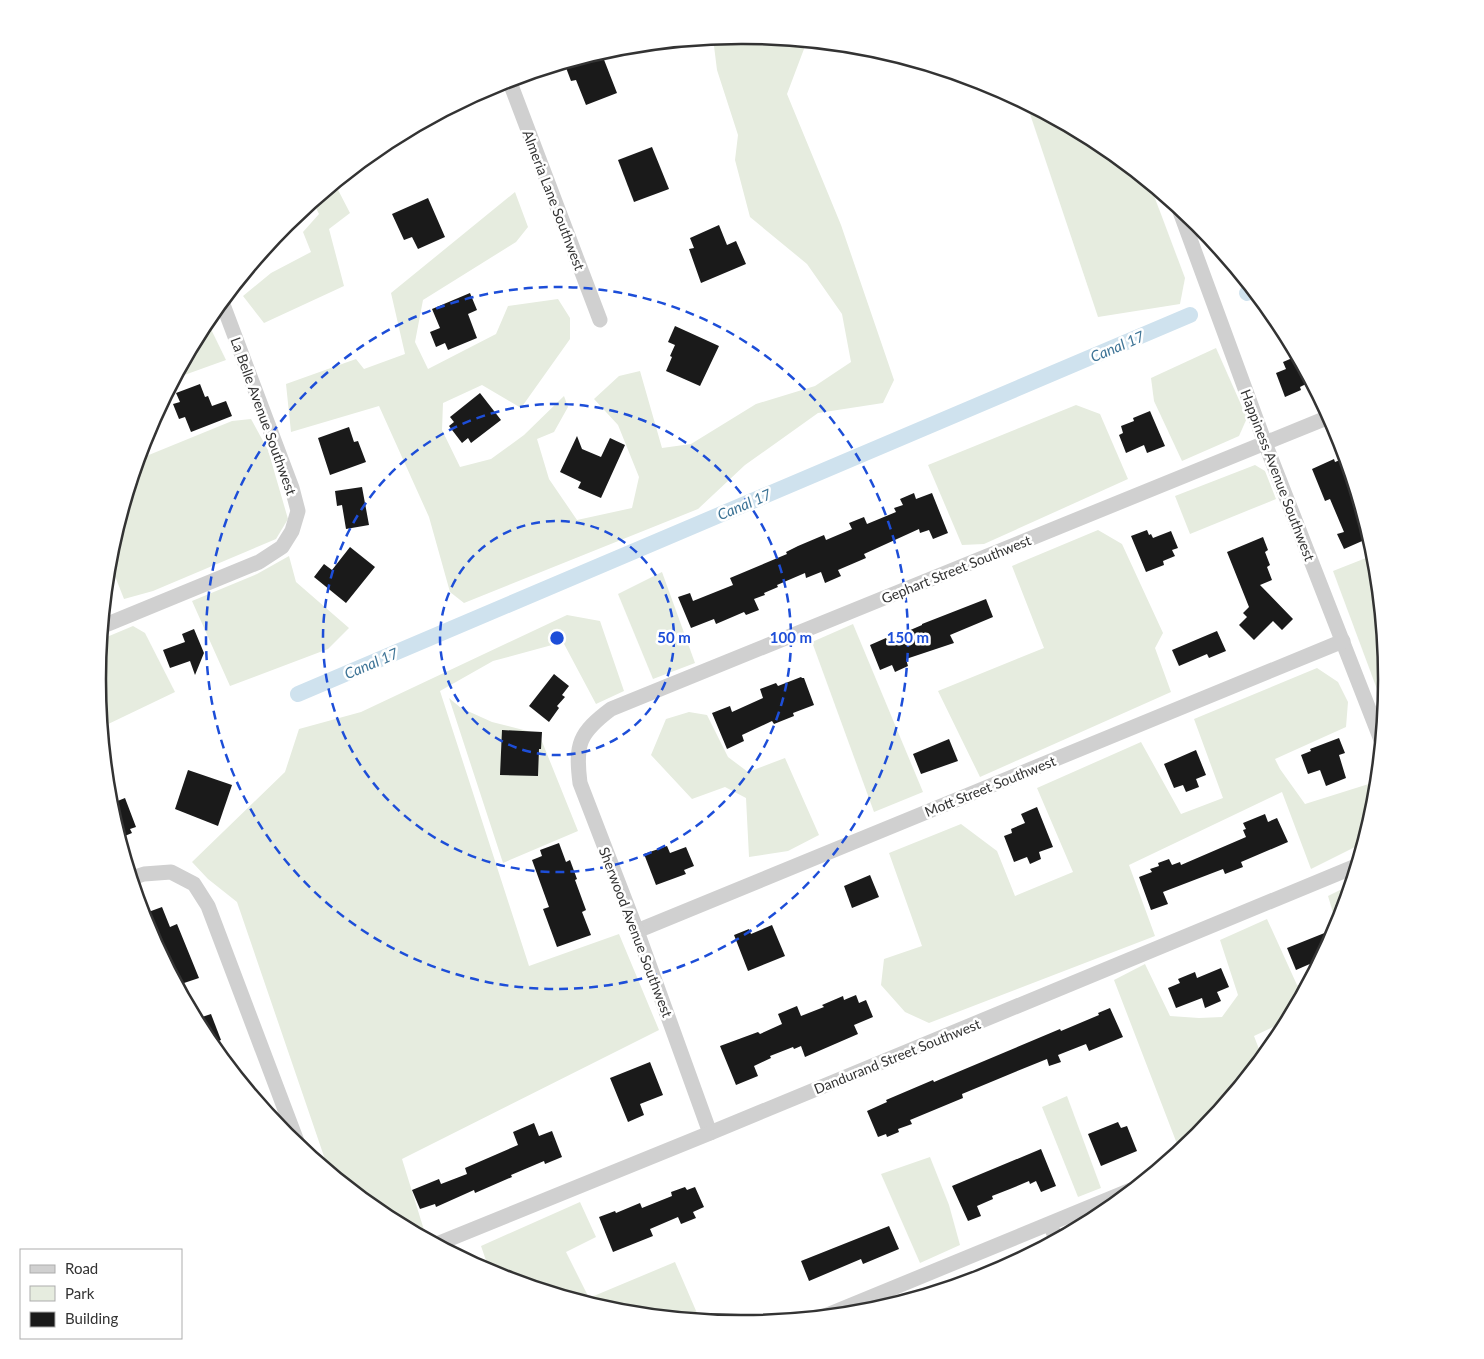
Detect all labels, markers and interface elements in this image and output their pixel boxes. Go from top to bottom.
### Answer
street label: Almeria Lane Southwest [519,127,589,273]
water label: Canal 17 [1087,326,1147,365]
street label: La Belle Avenue Southwest [228,335,300,497]
street label: Happiness Avenue Southwest [1237,387,1319,563]
water label: Canal 17 [714,484,774,523]
street label: Gephart Street Southwest [879,531,1033,607]
text: 50 m [657,628,691,646]
text: 100 m [770,628,812,646]
text: 150 m [887,628,929,646]
centre of rings [548,629,566,647]
water label: Canal 17 [341,643,401,682]
street label: Mott Street Southwest [922,752,1058,820]
street label: Sherwood Avenue Southwest [596,845,676,1019]
street label: Dandurand Street Southwest [811,1015,983,1097]
legend [20,1249,182,1339]
text: Road [65,1259,98,1277]
text: Park [65,1284,95,1302]
text: Building [65,1309,118,1327]

